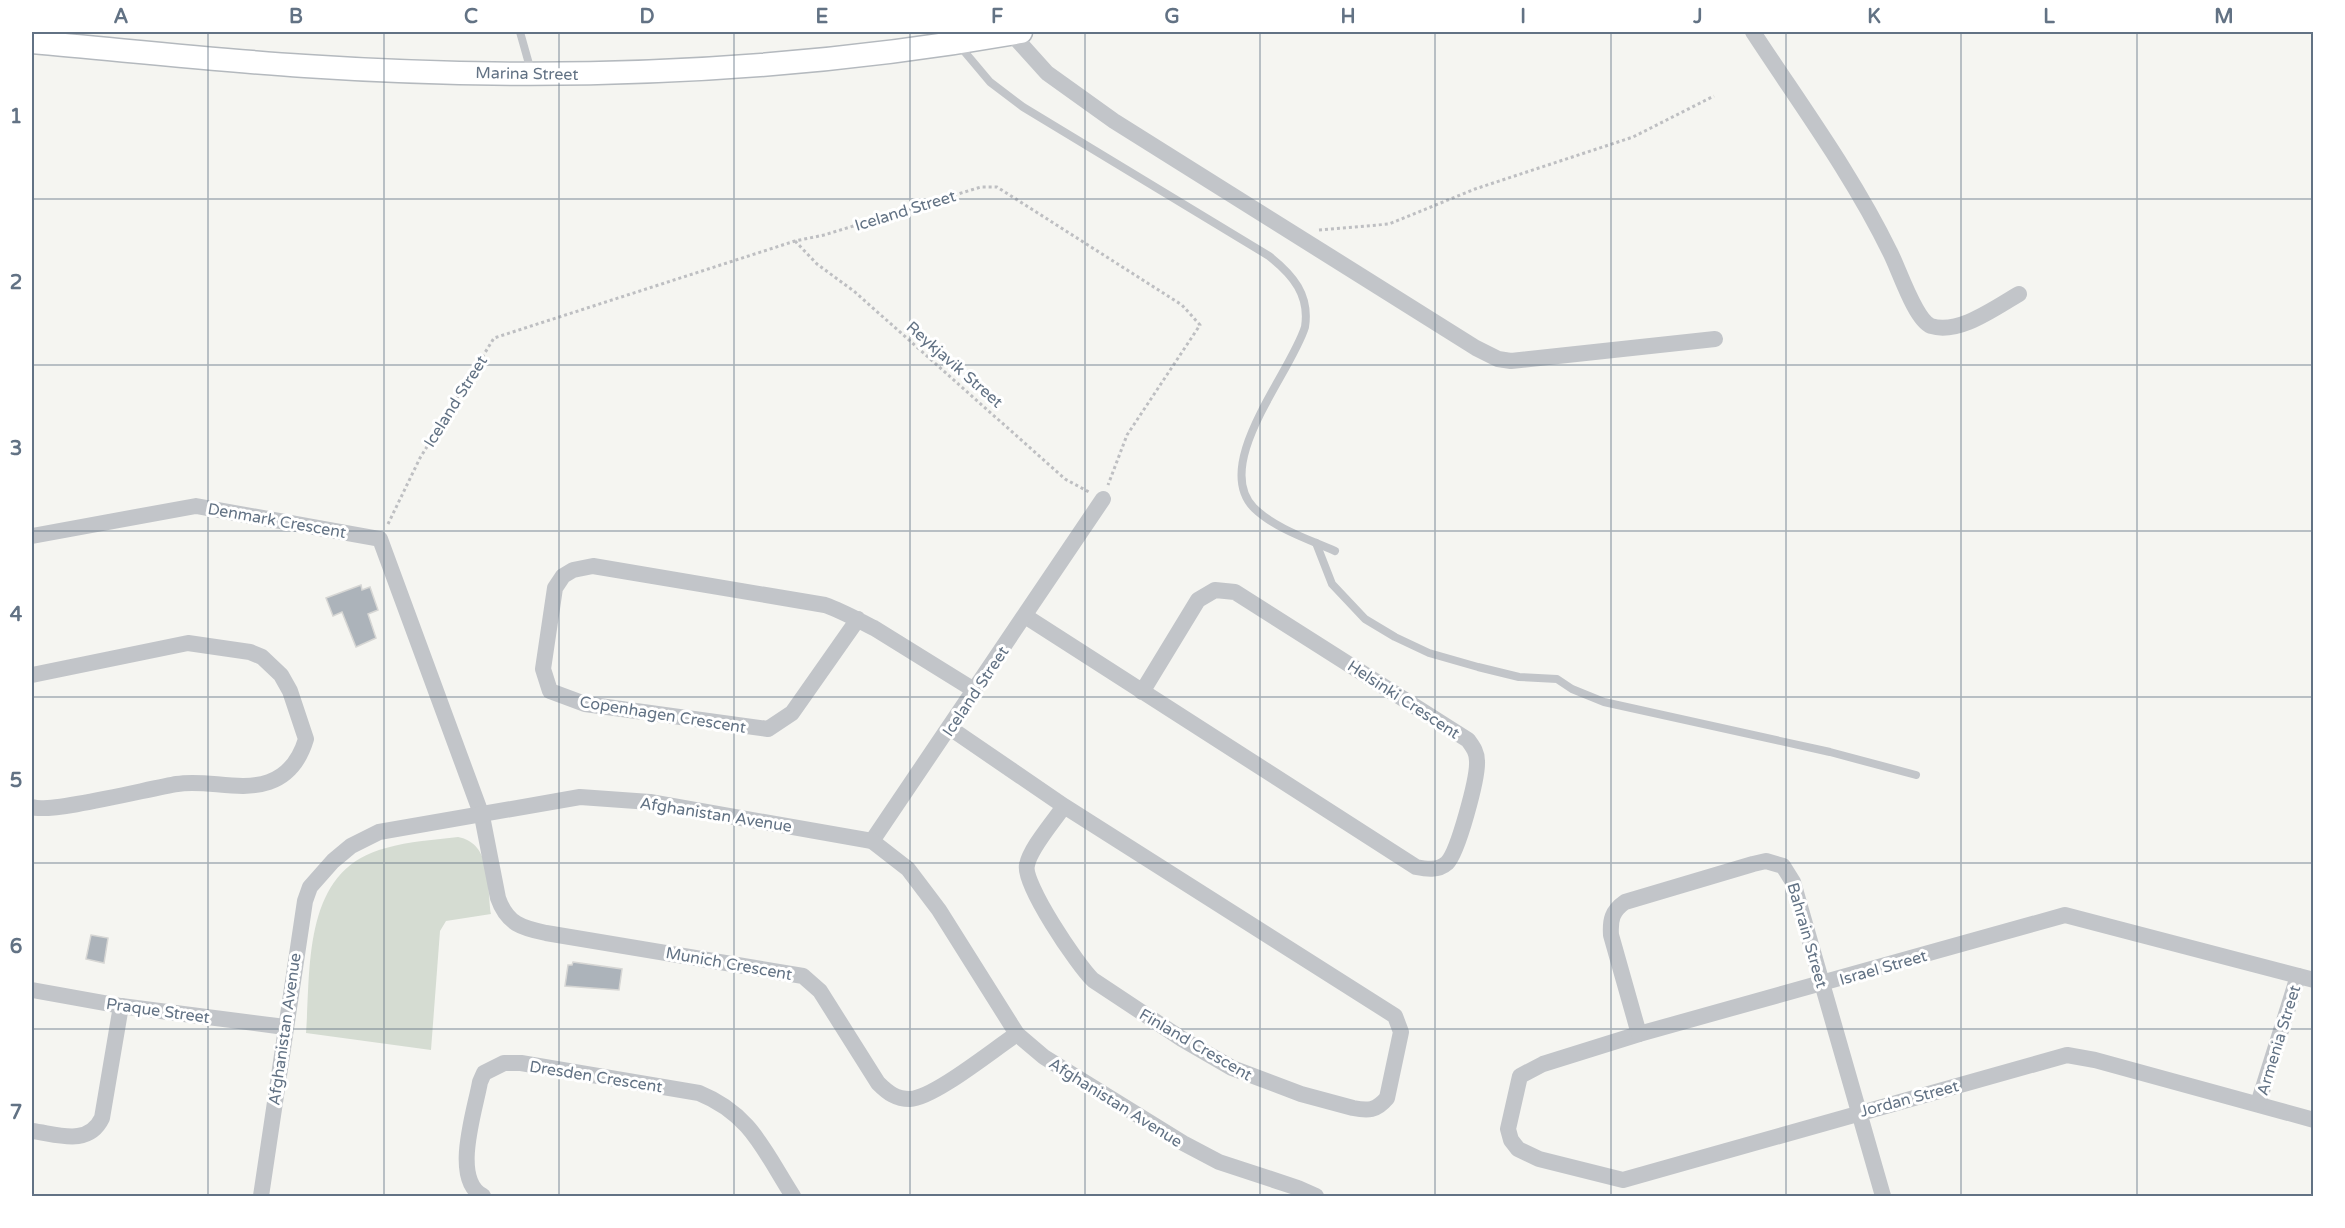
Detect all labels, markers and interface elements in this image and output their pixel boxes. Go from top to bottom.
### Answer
text: A [114,5,129,29]
text: B [289,5,303,29]
text: C [464,5,478,29]
text: D [639,5,655,29]
text: E [816,5,829,29]
text: F [991,5,1003,29]
text: G [1164,5,1180,29]
text: H [1340,5,1356,29]
text: I [1520,5,1526,29]
text: J [1692,5,1703,29]
text: K [1867,5,1881,29]
text: L [2043,5,2055,29]
text: M [2214,5,2234,29]
street label: Marina Street [475,63,579,85]
text: 1 [10,105,22,129]
street label: Iceland Street [852,186,958,236]
text: 2 [10,271,22,295]
street label: Reykjavik Street [902,317,1007,412]
street label: Iceland Street [420,352,492,451]
text: 3 [10,437,22,461]
street label: Denmark Crescent [206,499,348,543]
text: 4 [10,603,23,627]
street label: Iceland Street [938,643,1013,740]
street label: Helsinki Crescent [1344,656,1463,744]
street label: Copenhagen Crescent [578,692,747,738]
text: 5 [10,769,22,793]
street label: Afghanistan Avenue [638,793,793,837]
street label: Bahrain Street [1782,880,1832,990]
text: 6 [10,935,22,959]
street label: Munich Crescent [664,943,794,985]
street label: Israel Street [1837,946,1929,990]
street label: Afghanistan Avenue [264,952,306,1107]
street label: Armenia Street [2253,983,2305,1098]
street label: Praque Street [105,994,211,1028]
street label: Finland Crescent [1135,1004,1256,1085]
street label: Afghanistan Avenue [1045,1054,1186,1152]
street label: Dresden Crescent [528,1057,664,1097]
street label: Jordan Street [1858,1076,1961,1122]
text: 7 [10,1101,22,1125]

